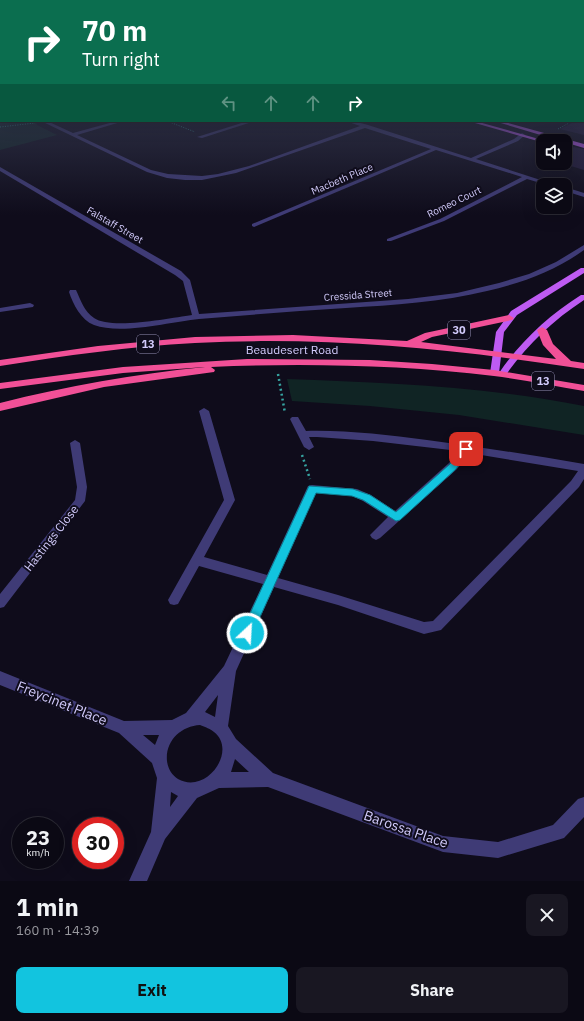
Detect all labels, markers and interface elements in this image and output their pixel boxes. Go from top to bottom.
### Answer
text: 70 m [82,12,147,49]
icon: right [16,16,68,68]
text: Turn right [82,48,160,71]
icon: left [218,92,240,114]
icon: ahead [260,92,282,114]
icon: ahead [302,92,324,114]
icon: right [344,92,366,114]
map controls [536,134,572,214]
button: sound [536,134,572,170]
street label: Macbeth Place [309,160,375,198]
button: layers [536,178,572,214]
street label: Romeo Court [425,183,484,221]
street label: Falstaff Street [84,204,146,247]
street label: Cressida Street [323,286,393,304]
road number: 30 [448,321,470,339]
road number: 13 [137,335,159,353]
street label: Beaudesert Road [246,342,338,357]
road number: 13 [532,372,554,390]
pin [449,432,483,466]
icon: arrive [455,438,477,460]
street label: Hastings Close [21,502,82,574]
position arrow [226,612,268,654]
street label: Freycinet Place [14,677,110,729]
street label: Barossa Place [361,806,451,852]
speed limit sign: 30 [72,817,124,869]
text: 23 [26,824,50,851]
text: km/h [26,846,50,859]
text: 1 min [16,891,79,923]
button: close [526,894,568,936]
text: 160 m · 14:39 [16,922,99,939]
button: Exit [16,967,288,1013]
button: Share [296,967,568,1013]

